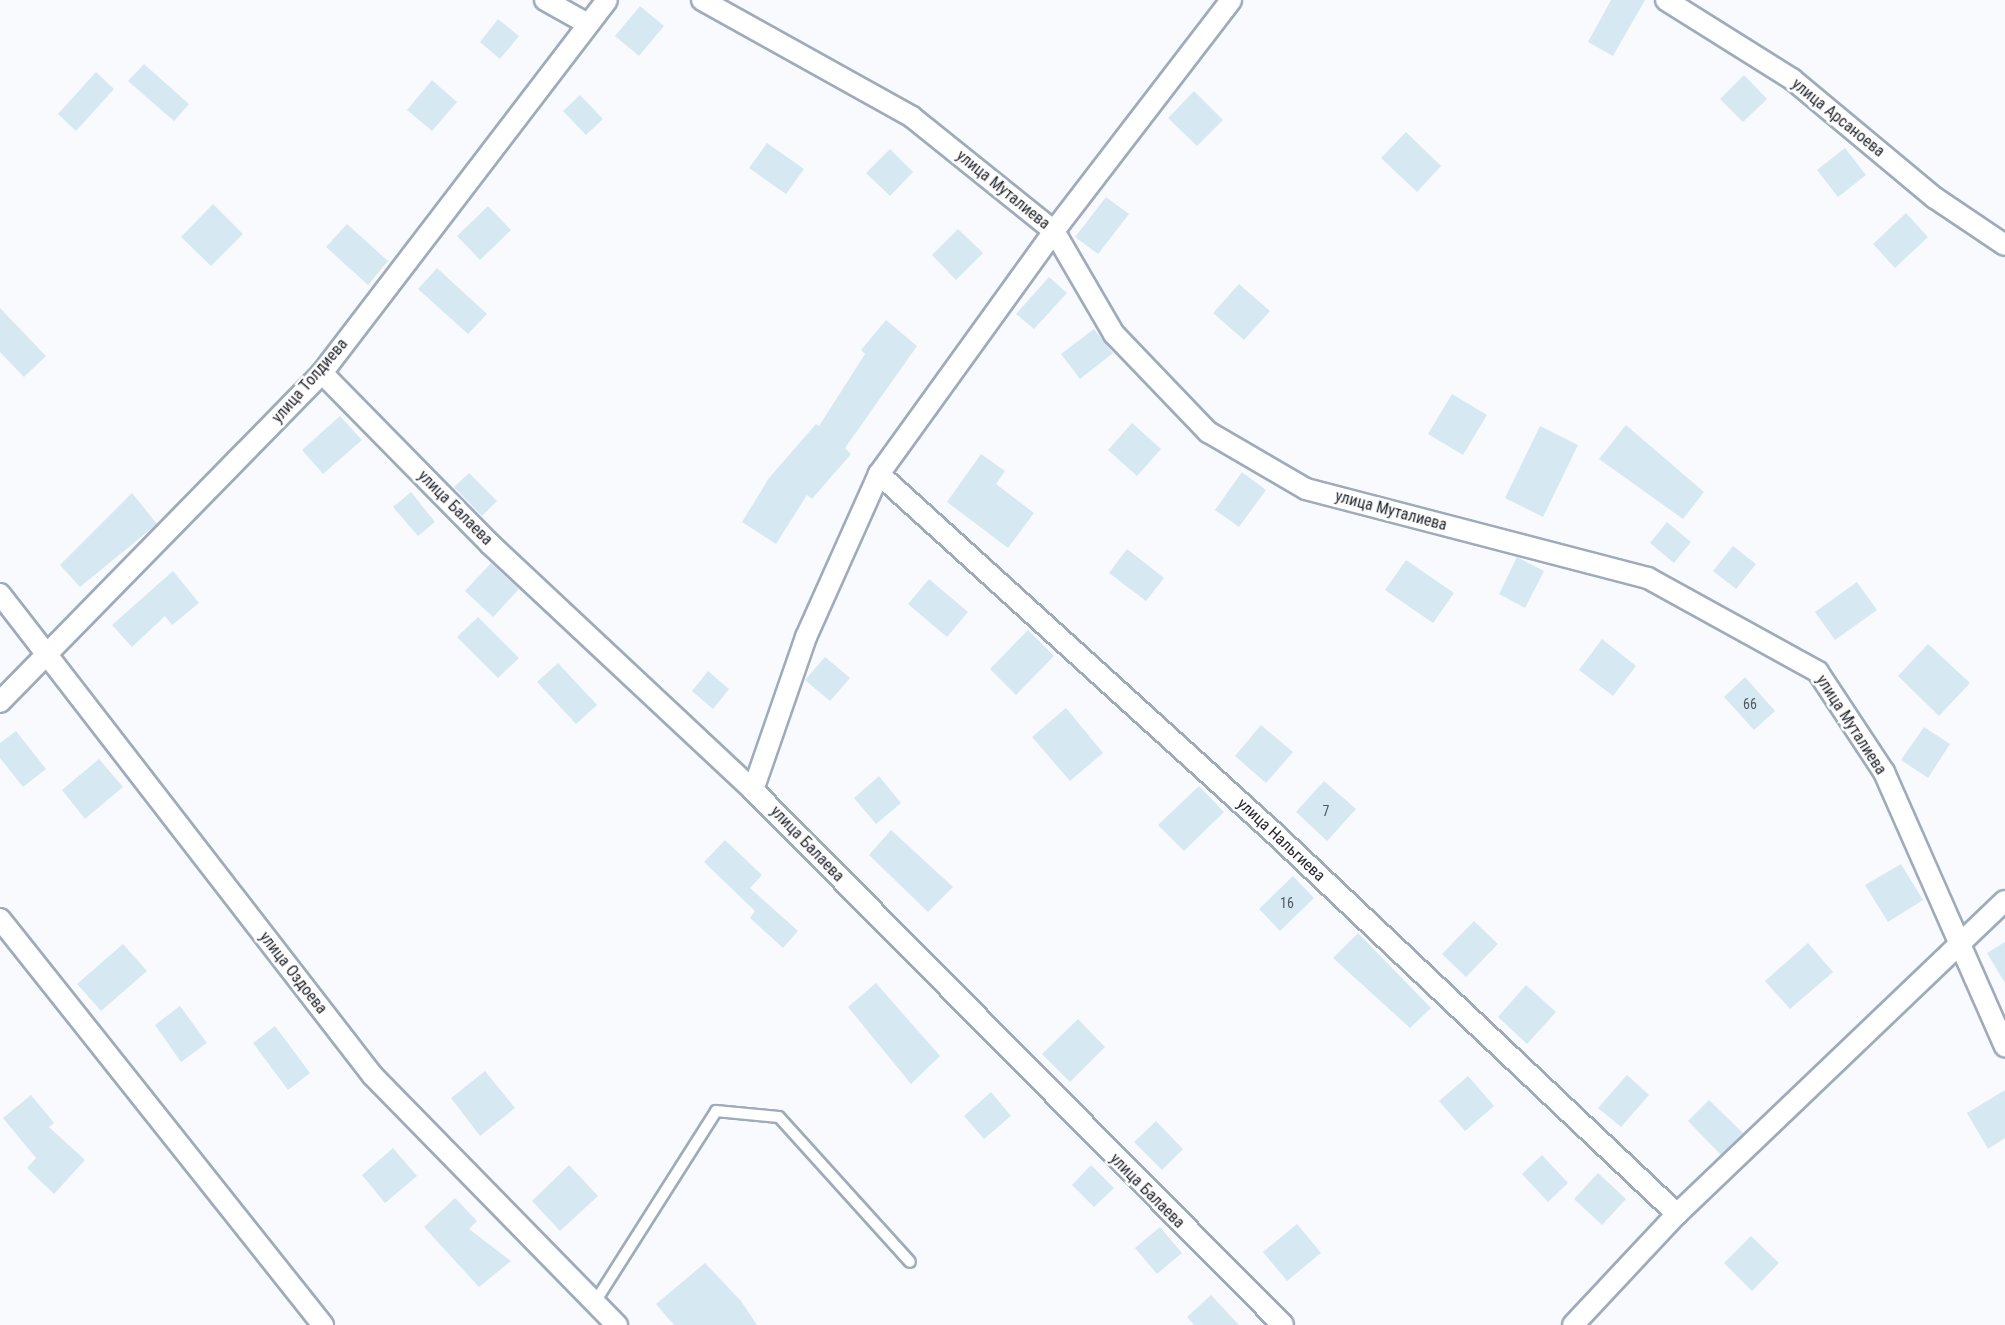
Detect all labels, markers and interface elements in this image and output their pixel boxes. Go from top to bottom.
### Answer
street label: улица Арсаноева [1788,75,1888,161]
street label: улица Муталиева [952,146,1054,234]
street label: улица Толдиева [268,335,352,427]
street label: улица Балаева [414,467,496,549]
street label: улица Муталиева [1333,487,1449,535]
street label: улица Муталиева [1812,672,1890,778]
house number: 66 [1743,696,1757,712]
street label: улица Нальгиева [1233,794,1329,886]
street label: улица Балаева [766,802,848,886]
house number: 7 [1323,803,1329,819]
house number: 16 [1280,895,1294,911]
street label: улица Оздоева [255,928,331,1018]
street label: улица Балаева [1106,1150,1188,1232]

